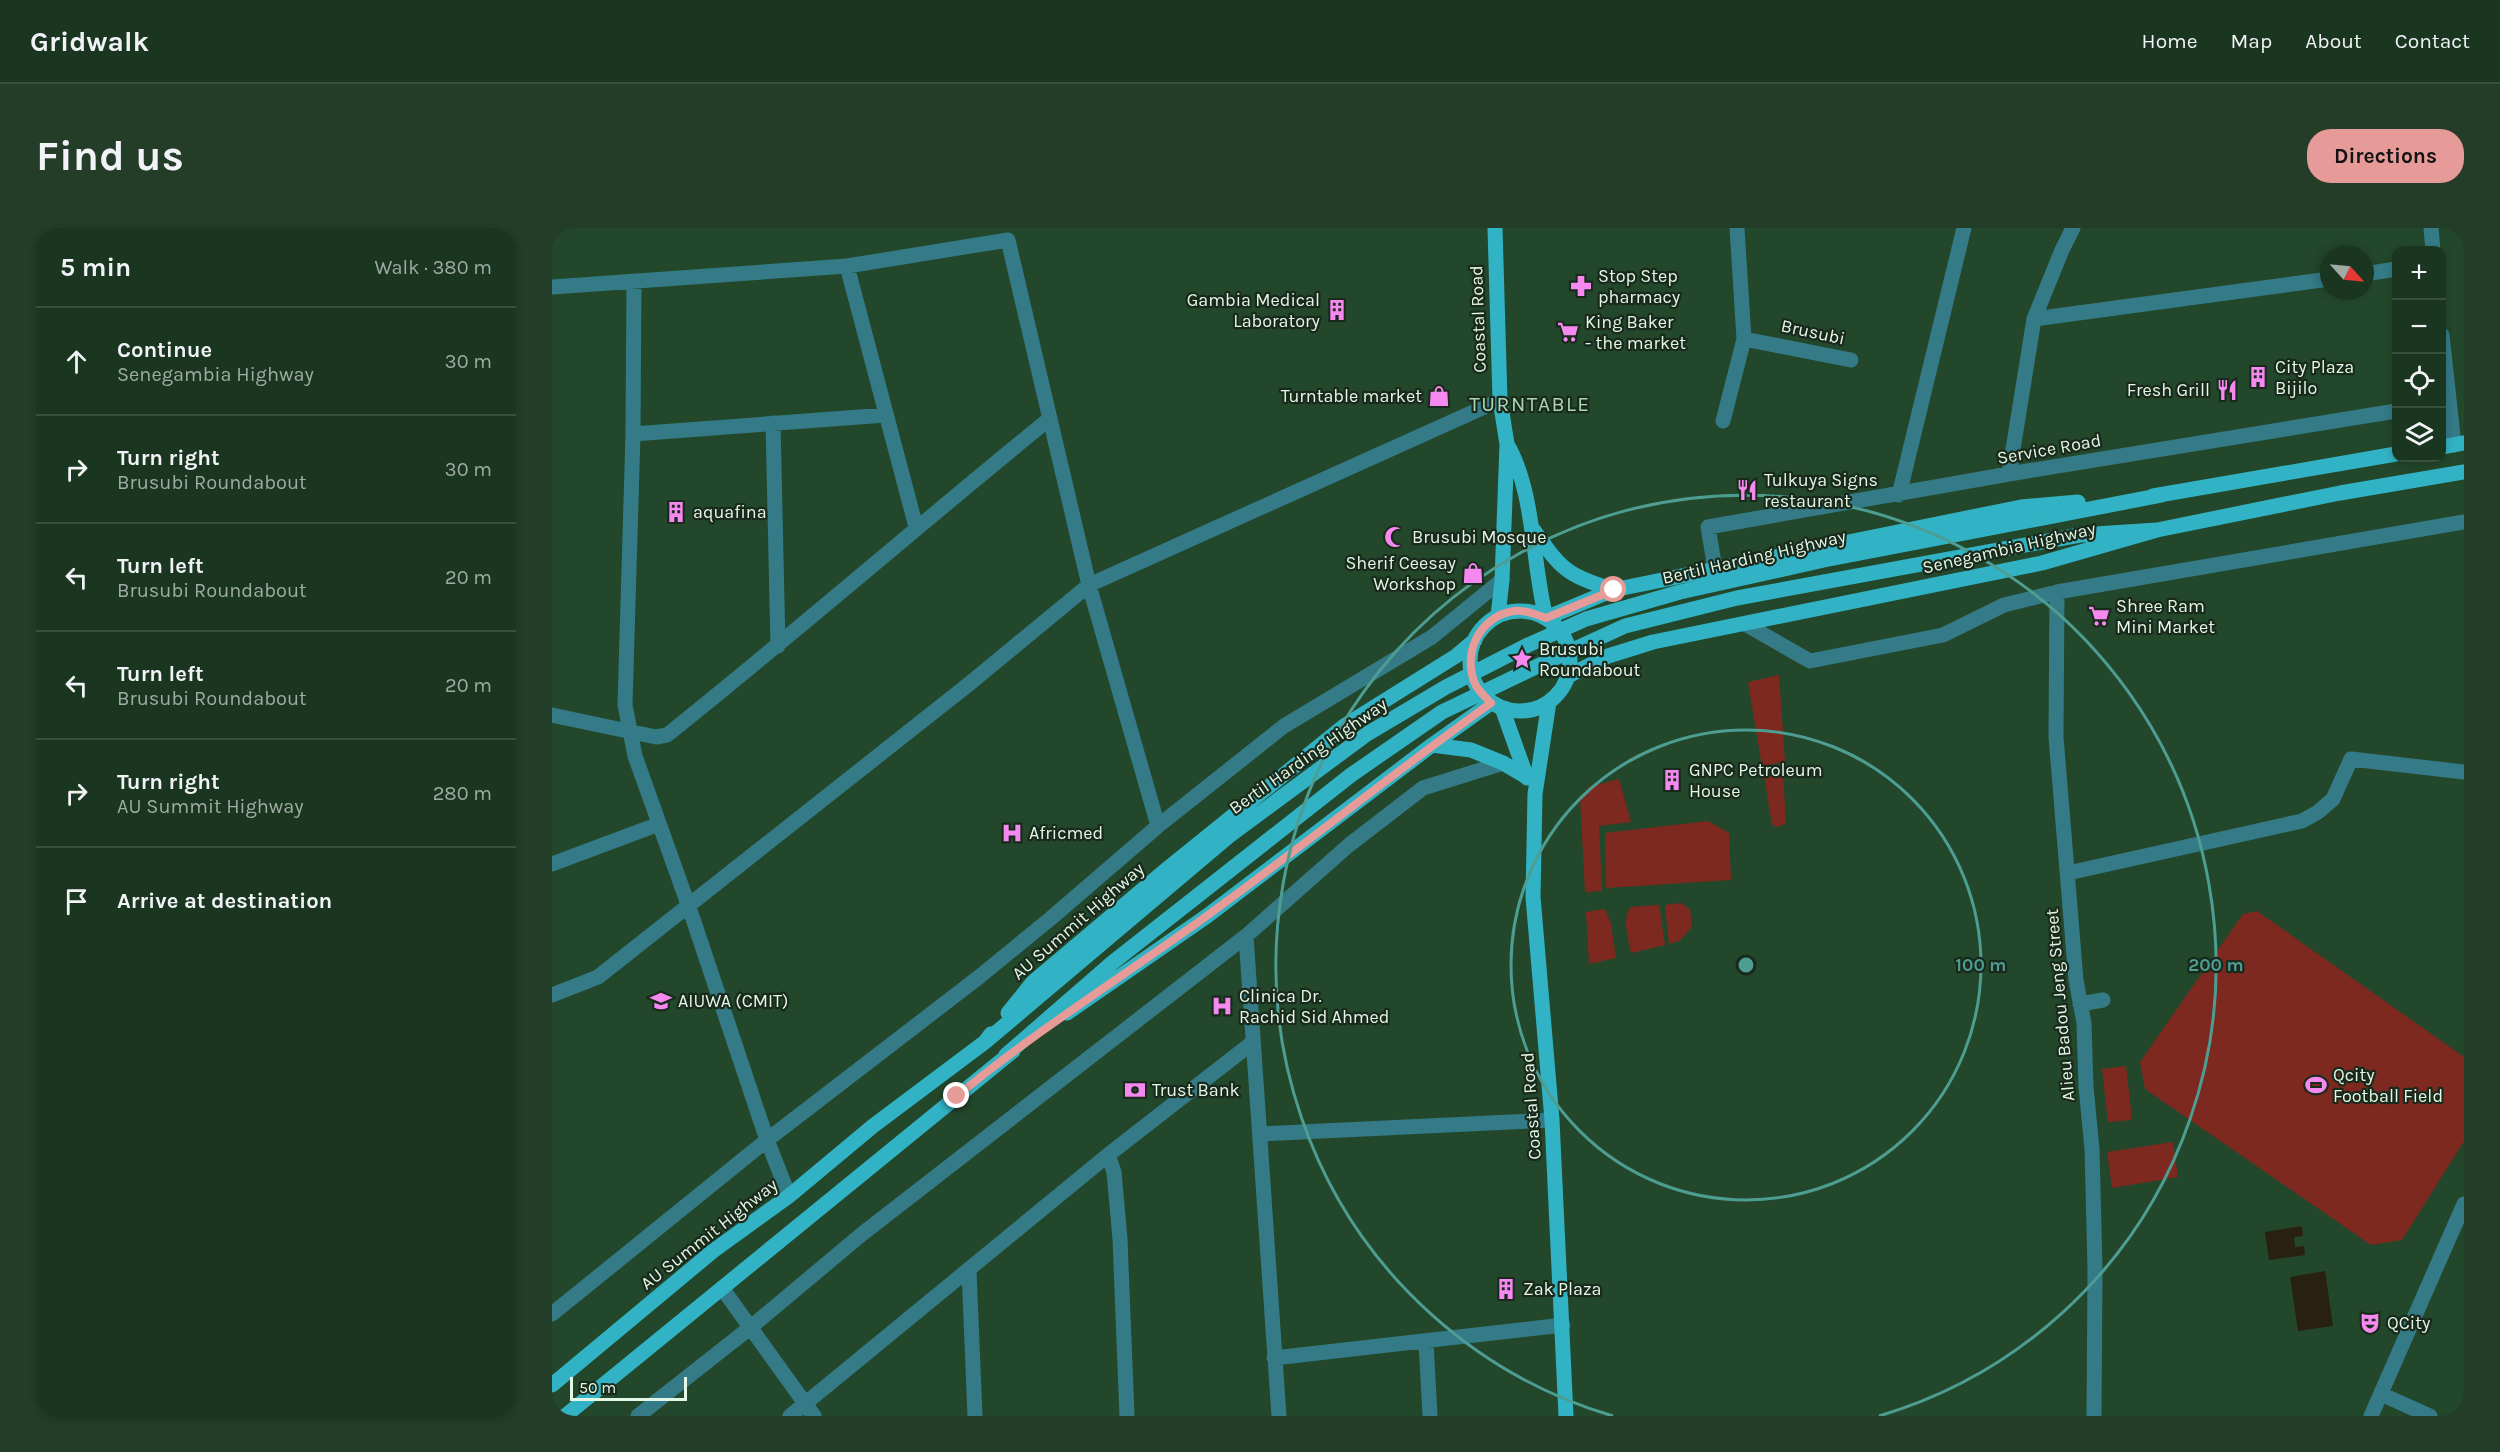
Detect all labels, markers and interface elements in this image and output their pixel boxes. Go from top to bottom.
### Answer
text: Gridwalk [30,25,149,58]
text: Home [2142,29,2198,53]
text: Map [2231,29,2272,53]
text: About [2305,29,2362,53]
text: Contact [2395,29,2470,53]
button: Directions [2307,129,2464,183]
text: Find us [36,131,184,181]
north arrow [2320,246,2374,300]
map controls [2392,246,2446,462]
button: + [2392,246,2446,300]
text: 5 min [60,252,131,283]
text: Walk · 380 m [374,256,492,279]
street label: Coastal Road [1465,265,1491,373]
place label: Stop Step pharmacy [1598,265,1681,308]
pharmacy icon: Stop Step pharmacy [1569,274,1593,298]
place label: Gambia Medical Laboratory [1187,289,1321,332]
building icon: Gambia Medical Laboratory [1325,298,1349,322]
button: − [2392,300,2446,354]
place label: King Baker - the market [1585,311,1686,354]
street label: Brusubi [1779,314,1847,350]
supermarket icon: King Baker - the market [1556,320,1580,344]
text: Continue [117,337,212,363]
icon: ahead [60,345,93,378]
text: 30 m [445,350,492,373]
button: locate [2392,354,2446,408]
place label: City Plaza Bijilo [2275,356,2354,399]
text: Senegambia Highway [117,363,314,386]
building icon: City Plaza Bijilo [2246,365,2270,389]
restaurant icon: Fresh Grill [2215,378,2239,402]
place label: Fresh Grill [2127,379,2210,401]
shop icon: Turntable market [1427,384,1451,408]
place label: Turntable market [1281,385,1422,407]
district label: TURNTABLE [1469,392,1591,416]
button: layers [2392,408,2446,462]
street label: Service Road [1995,429,2103,469]
text: Turn right [117,445,220,471]
icon: right [60,453,93,486]
text: 30 m [445,458,492,481]
place label: Tulkuya Signs restaurant [1764,469,1878,512]
text: Brusubi Roundabout [117,471,307,494]
restaurant icon: Tulkuya Signs restaurant [1735,478,1759,502]
building icon: aquafina [664,500,688,524]
place label: aquafina [693,501,767,523]
street label: Senegambia Highway [1920,517,2098,579]
mosque icon: Brusubi Mosque [1383,525,1407,549]
street label: Bertil Harding Highway [1660,525,1849,589]
place label: Brusubi Mosque [1412,526,1546,548]
place label: Sherif Ceesay Workshop [1345,552,1457,595]
text: Turn left [117,553,204,579]
icon: left [60,561,93,594]
shop icon: Sherif Ceesay Workshop [1461,561,1485,585]
text: 20 m [445,566,492,589]
route start [1600,576,1626,602]
text: Brusubi Roundabout [117,579,307,602]
place label: Shree Ram Mini Market [2116,595,2215,638]
supermarket icon: Shree Ram Mini Market [2087,604,2111,628]
place label: Brusubi Roundabout [1539,638,1641,681]
place icon: Brusubi Roundabout [1510,647,1534,671]
text: Turn left [117,661,204,687]
icon: left [60,669,93,702]
text: 20 m [445,674,492,697]
text: Brusubi Roundabout [117,687,307,710]
street label: Bertil Harding Highway [1225,693,1392,819]
place label: GNPC Petroleum House [1689,759,1823,802]
building icon: GNPC Petroleum House [1660,768,1684,792]
text: Turn right [117,769,220,795]
icon: right [60,777,93,810]
text: 280 m [433,782,492,805]
text: AU Summit Highway [117,795,304,818]
hospital icon: Africmed [1000,821,1024,845]
place label: Africmed [1029,822,1103,844]
street label: AU Summit Highway [1007,857,1149,984]
icon: arrive [60,885,93,918]
text: Arrive at destination [117,888,332,914]
street label: Alieu Badou Jeng Street [2041,908,2079,1102]
text: 100 m [1956,954,2006,976]
text: 200 m [2188,954,2244,976]
centre of rings [1736,955,1756,975]
place label: Clinica Dr. Rachid Sid Ahmed [1239,985,1390,1028]
school or university icon: AIUWA (CMIT) [649,989,673,1013]
place label: AIUWA (CMIT) [678,990,788,1012]
hospital icon: Clinica Dr. Rachid Sid Ahmed [1210,994,1234,1018]
street label: Coastal Road [1516,1052,1546,1160]
place label: Qcity Football Field [2333,1064,2443,1107]
sports icon: Qcity Football Field [2304,1073,2328,1097]
bank icon: Trust Bank [1123,1078,1147,1102]
place label: Trust Bank [1152,1079,1240,1101]
route end [943,1082,969,1108]
street label: AU Summit Highway [636,1173,782,1294]
building icon: Zak Plaza [1494,1277,1518,1301]
place label: Zak Plaza [1523,1278,1601,1300]
theatre icon: QCity [2358,1311,2382,1335]
place label: QCity [2387,1312,2431,1334]
scale bar [570,1374,687,1402]
text: 50 m [579,1378,616,1397]

